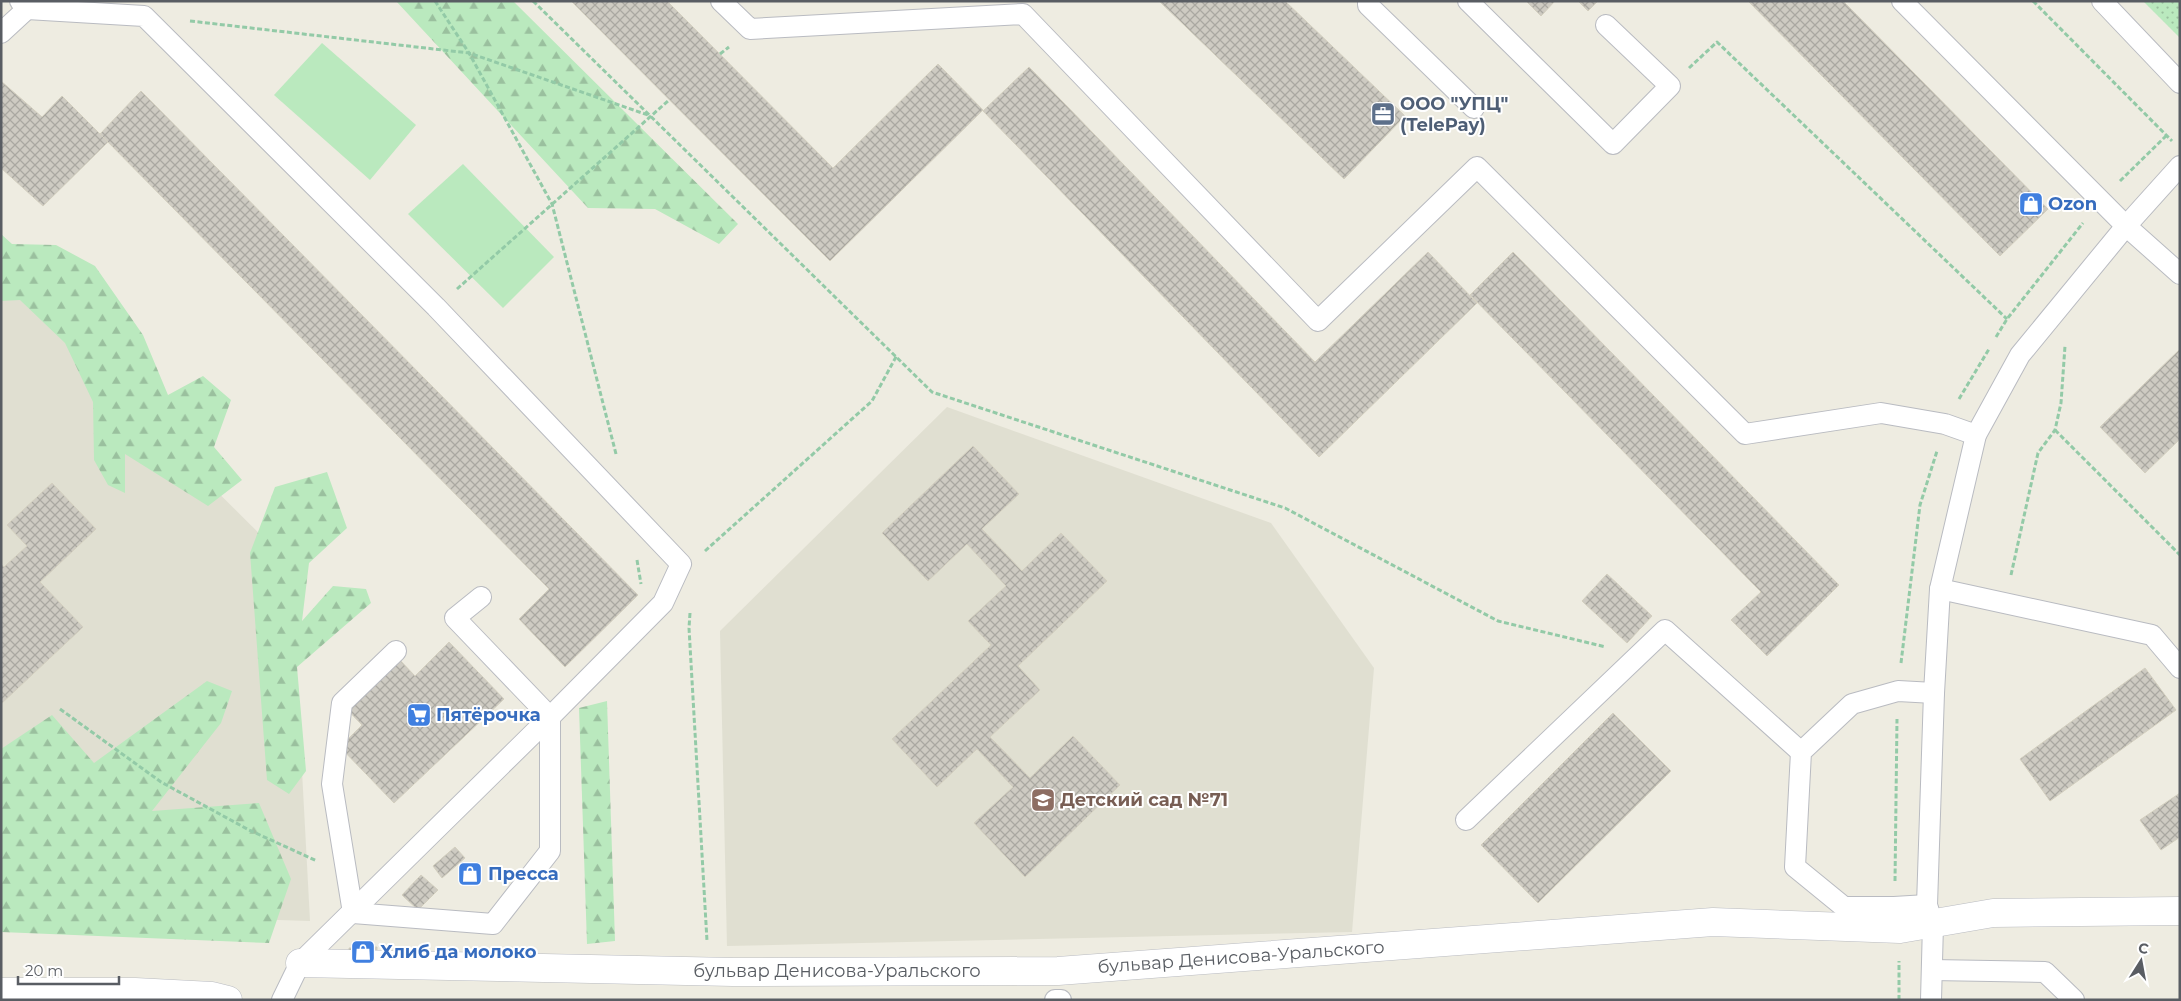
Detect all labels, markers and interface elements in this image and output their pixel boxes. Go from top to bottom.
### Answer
place label: ООО "УПЦ" (TelePay) [1400,93,1508,136]
office icon: ООО "УПЦ" (TelePay) [1370,101,1396,127]
shop icon: Ozon [2018,191,2044,217]
place label: Ozon [2048,193,2097,215]
supermarket icon: Пятёрочка [406,702,432,728]
place label: Пятёрочка [436,704,541,726]
school or university icon: Детский сад №71 [1030,787,1056,813]
place label: Детский сад №71 [1060,789,1228,811]
shop icon: Пресса [457,861,483,887]
place label: Пресса [488,863,559,885]
street label: бульвар Денисова-Уральского [1097,936,1385,978]
north arrow [2116,936,2166,986]
text: С [2137,938,2150,958]
shop icon: Хлиб да молоко [350,939,376,965]
place label: Хлиб да молоко [380,941,537,963]
scale bar [18,954,119,986]
street label: бульвар Денисова-Уральского [693,960,981,982]
text: 20 m [25,961,63,980]

